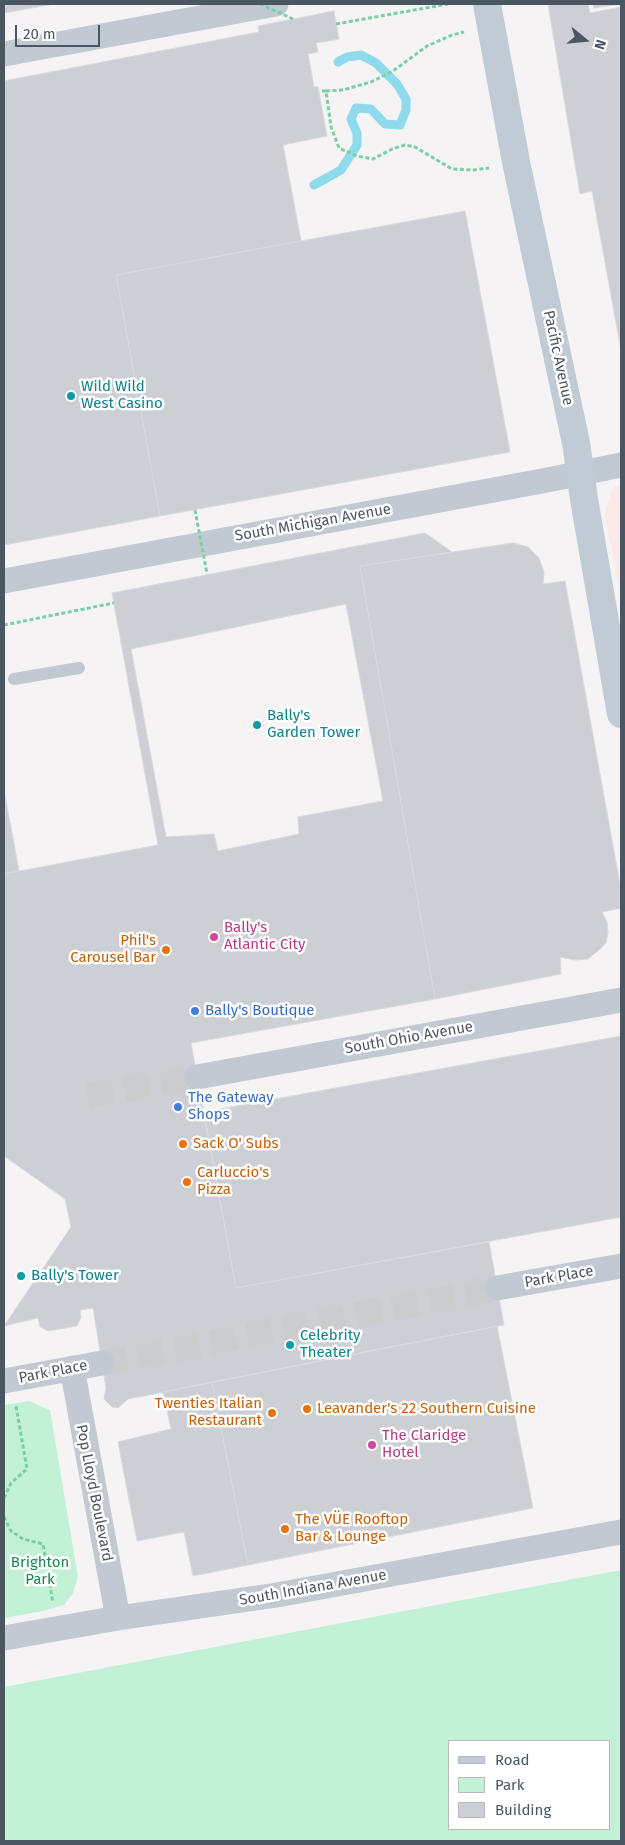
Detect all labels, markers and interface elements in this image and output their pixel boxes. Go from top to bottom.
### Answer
scale bar [18,15,102,47]
north arrow [560,15,610,65]
text: 20 m [23,25,56,43]
text: N [590,38,609,51]
street label: Pacific Avenue [539,309,577,407]
place label: Wild Wild West Casino [81,378,163,413]
marker: Wild Wild West Casino [65,390,77,402]
street label: South Michigan Avenue [234,500,392,546]
place label: Bally's Garden Tower [267,707,360,742]
marker: Bally's Garden Tower [251,719,263,731]
place label: Bally's Atlantic City [224,919,305,954]
marker: Bally's Atlantic City [208,931,220,943]
place label: Phil's Carousel Bar [70,932,156,967]
marker: Phil's Carousel Bar [160,944,172,956]
place label: Bally's Boutique [205,1002,314,1020]
marker: Bally's Boutique [189,1005,201,1017]
street label: South Ohio Avenue [344,1018,474,1058]
place label: The Gateway Shops [188,1089,274,1124]
marker: The Gateway Shops [172,1101,184,1113]
place label: Sack O' Subs [193,1135,279,1153]
marker: Sack O' Subs [177,1138,189,1150]
place label: Carluccio's Pizza [197,1164,269,1199]
marker: Carluccio's Pizza [181,1176,193,1188]
street label: Park Place [523,1262,595,1292]
place label: Bally's Tower [31,1267,119,1285]
marker: Bally's Tower [15,1270,27,1282]
place label: Celebrity Theater [300,1327,360,1362]
marker: Celebrity Theater [284,1339,296,1351]
street label: Park Place [17,1357,89,1387]
place label: Twenties Italian Restaurant [155,1395,262,1430]
place label: Leavander's 22 Southern Cuisine [317,1400,536,1418]
marker: Leavander's 22 Southern Cuisine [301,1403,313,1415]
marker: Twenties Italian Restaurant [266,1407,278,1419]
street label: Pop Lloyd Boulevard [72,1423,116,1563]
place label: The Claridge Hotel [382,1427,466,1462]
marker: The Claridge Hotel [366,1439,378,1451]
place label: The VÜE Rooftop Bar & Lounge [295,1511,408,1546]
marker: The VÜE Rooftop Bar & Lounge [279,1523,291,1535]
park label: Brighton Park [11,1554,69,1589]
street label: South Indiana Avenue [238,1566,388,1610]
legend [448,1740,610,1830]
text: Road [495,1751,530,1769]
text: Park [495,1776,525,1794]
text: Building [495,1801,551,1819]

